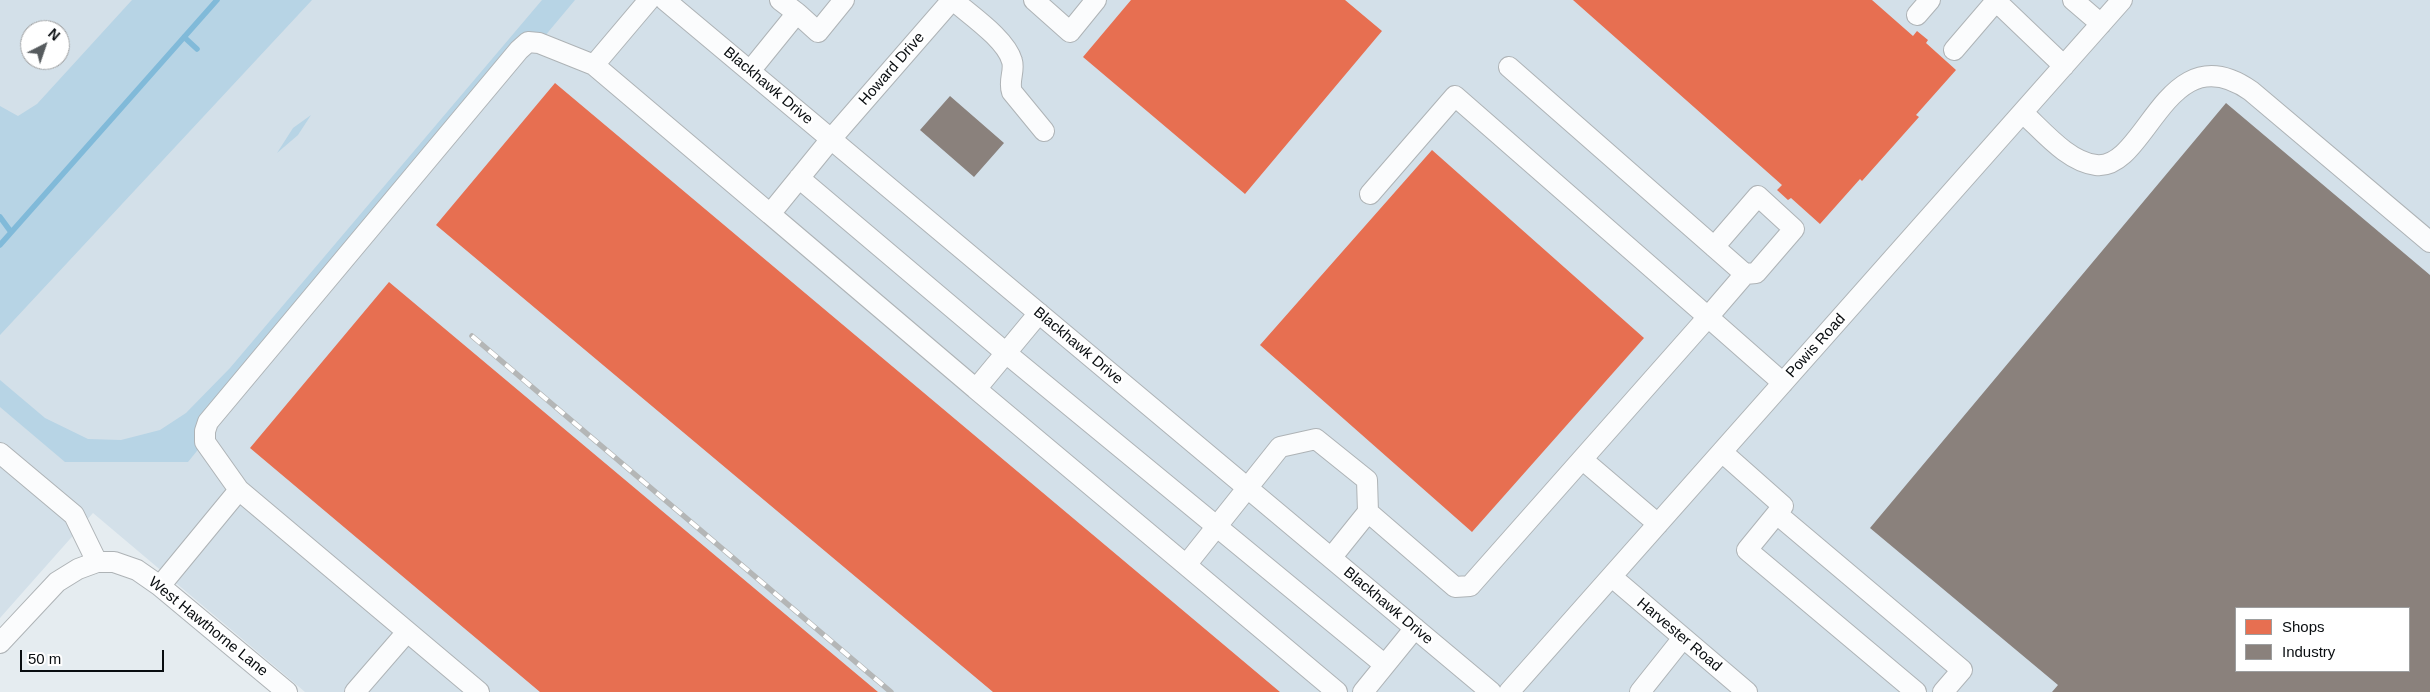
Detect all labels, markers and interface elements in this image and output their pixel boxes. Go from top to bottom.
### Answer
north arrow [20,20,70,70]
text: N [45,25,63,44]
street label: Howard Drive [855,29,929,109]
street label: Blackhawk Drive [720,43,816,129]
street label: Blackhawk Drive [1030,303,1126,389]
street label: Powis Road [1783,310,1849,382]
street label: Blackhawk Drive [1340,563,1436,649]
street label: West Hawthorne Lane [145,573,271,681]
street label: Harvester Road [1633,594,1725,676]
legend [2235,607,2410,672]
text: Shops [2282,618,2325,635]
scale bar [22,640,166,672]
text: Industry [2282,643,2335,660]
text: 50 m [28,650,61,667]

